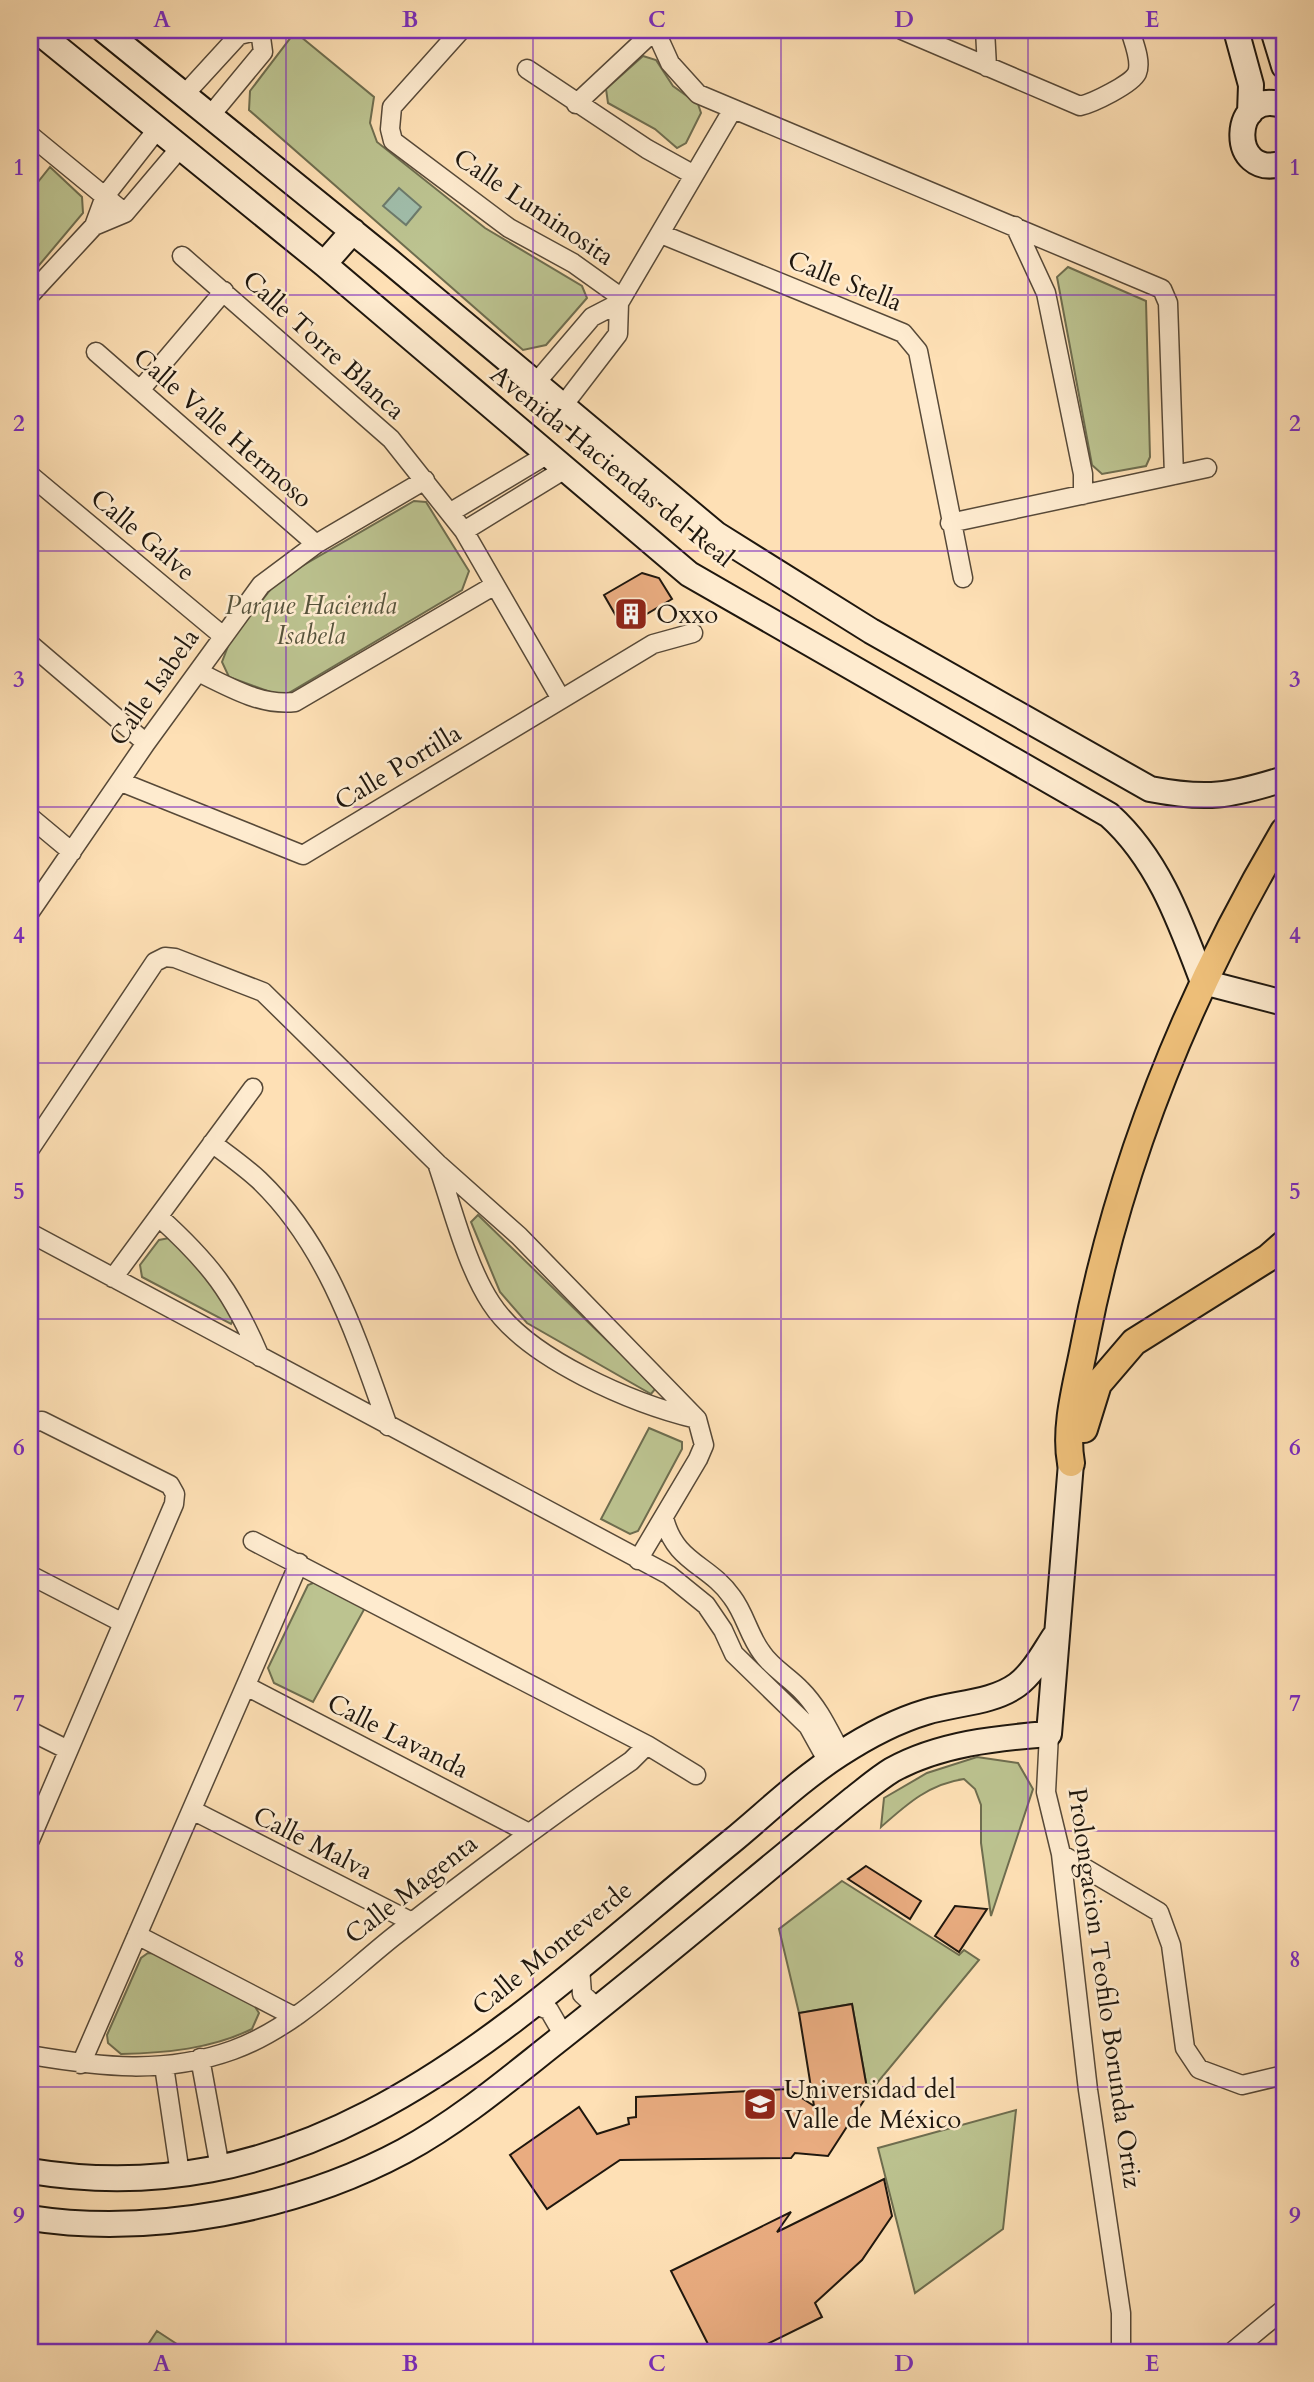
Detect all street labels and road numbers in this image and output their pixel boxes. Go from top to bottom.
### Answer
street label: Calle Luminosita [447,140,621,274]
street label: Calle Stella [783,242,907,320]
street label: Calle Torre Blanca [235,263,413,427]
street label: Calle Valle Hermoso [126,340,320,516]
street label: Avenida Haciendas del Real [483,357,741,575]
street label: Calle Galve [83,481,203,589]
street label: Calle Isabela [101,621,207,753]
street label: Calle Portilla [328,715,468,819]
street label: Calle Lavanda [321,1685,475,1787]
street label: Prolongacion Teofilo Borunda Ortiz [1060,1786,1150,2191]
street label: Calle Malva [247,1798,379,1888]
street label: Calle Magenta [337,1826,485,1952]
street label: Calle Monteverde [465,1873,639,2023]

